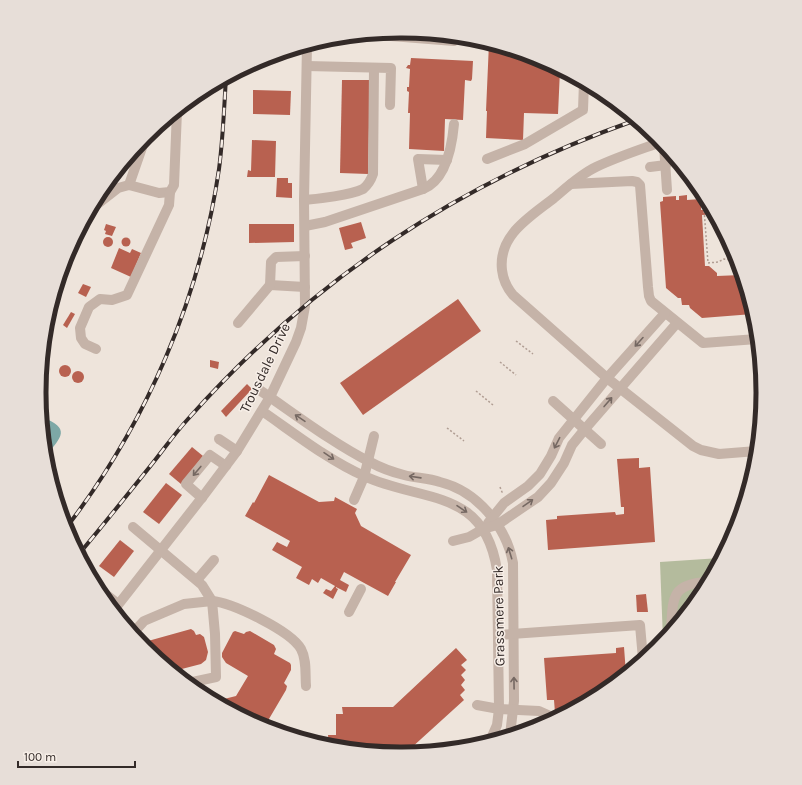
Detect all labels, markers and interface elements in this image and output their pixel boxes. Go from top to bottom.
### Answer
street label: Trousdale Drive [236,320,294,416]
one-way arrow [634,337,644,347]
one-way arrow [603,397,613,407]
one-way arrow [295,414,306,422]
one-way arrow [553,437,560,449]
one-way arrow [323,452,334,460]
one-way arrow [193,465,202,476]
one-way arrow [409,473,422,481]
one-way arrow [523,499,534,507]
one-way arrow [456,505,467,513]
one-way arrow [506,547,513,560]
street label: Grassmere Park [490,565,508,667]
one-way arrow [510,677,518,690]
scale bar [18,743,135,769]
text: 100 m [24,750,56,764]

